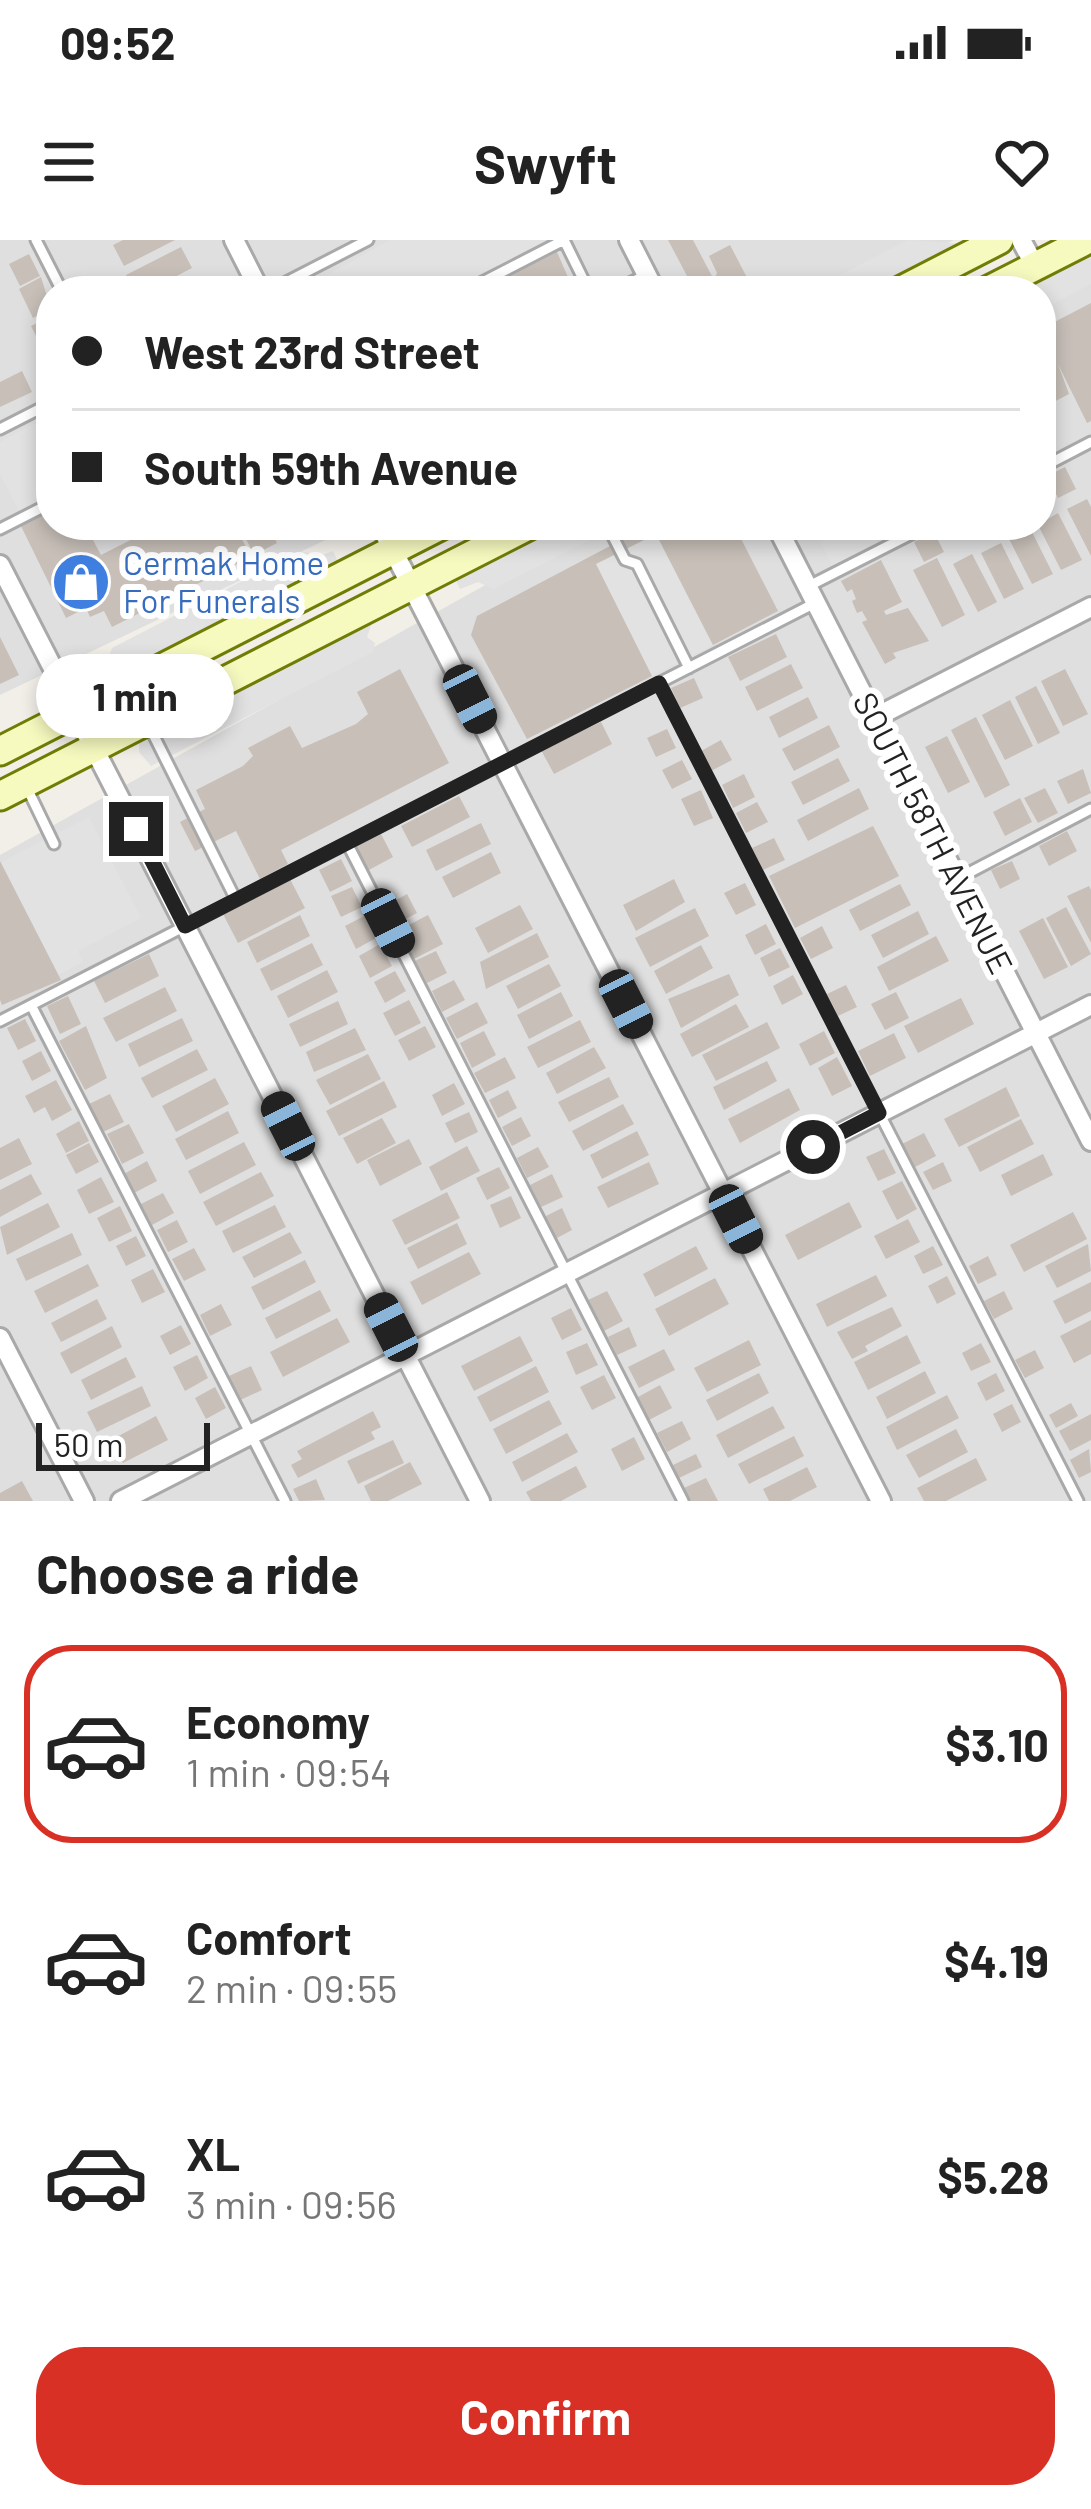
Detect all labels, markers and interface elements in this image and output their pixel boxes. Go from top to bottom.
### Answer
text: 09:52 [60,15,175,69]
icon: menu [36,129,102,195]
icon: heart [989,129,1055,195]
text: Swyft [474,130,617,195]
text: West 23rd Street [144,324,480,378]
text: South 59th Avenue [144,440,518,494]
place label: Cermak Home For Funerals [123,542,324,620]
shop icon: Cermak Home For Funerals [50,551,112,613]
callout: 1 min [37,655,235,739]
car [438,659,502,739]
text: 1 min [92,672,178,719]
street label: SOUTH 58TH AVENUE [846,685,1022,980]
route end [109,802,163,856]
car [356,883,420,963]
car [594,964,658,1044]
car [256,1086,320,1166]
route start [786,1120,840,1174]
car [704,1179,768,1259]
car [359,1287,423,1367]
scale bar [36,1417,210,1470]
text: 50 m [54,1424,124,1464]
text: Choose a ride [36,1540,360,1605]
icon: car [42,1690,150,1798]
text: Economy [186,1694,370,1748]
text: $3.10 [945,1717,1049,1771]
text: 1 min · 09:54 [186,1748,392,1795]
icon: car [42,1906,150,2014]
text: Comfort [186,1910,352,1964]
text: $4.19 [944,1933,1049,1987]
text: 2 min · 09:55 [186,1964,397,2011]
icon: car [42,2122,150,2230]
text: XL [186,2126,240,2180]
text: $5.28 [937,2149,1049,2203]
text: 3 min · 09:56 [186,2180,397,2227]
button: Confirm [36,2347,1055,2485]

